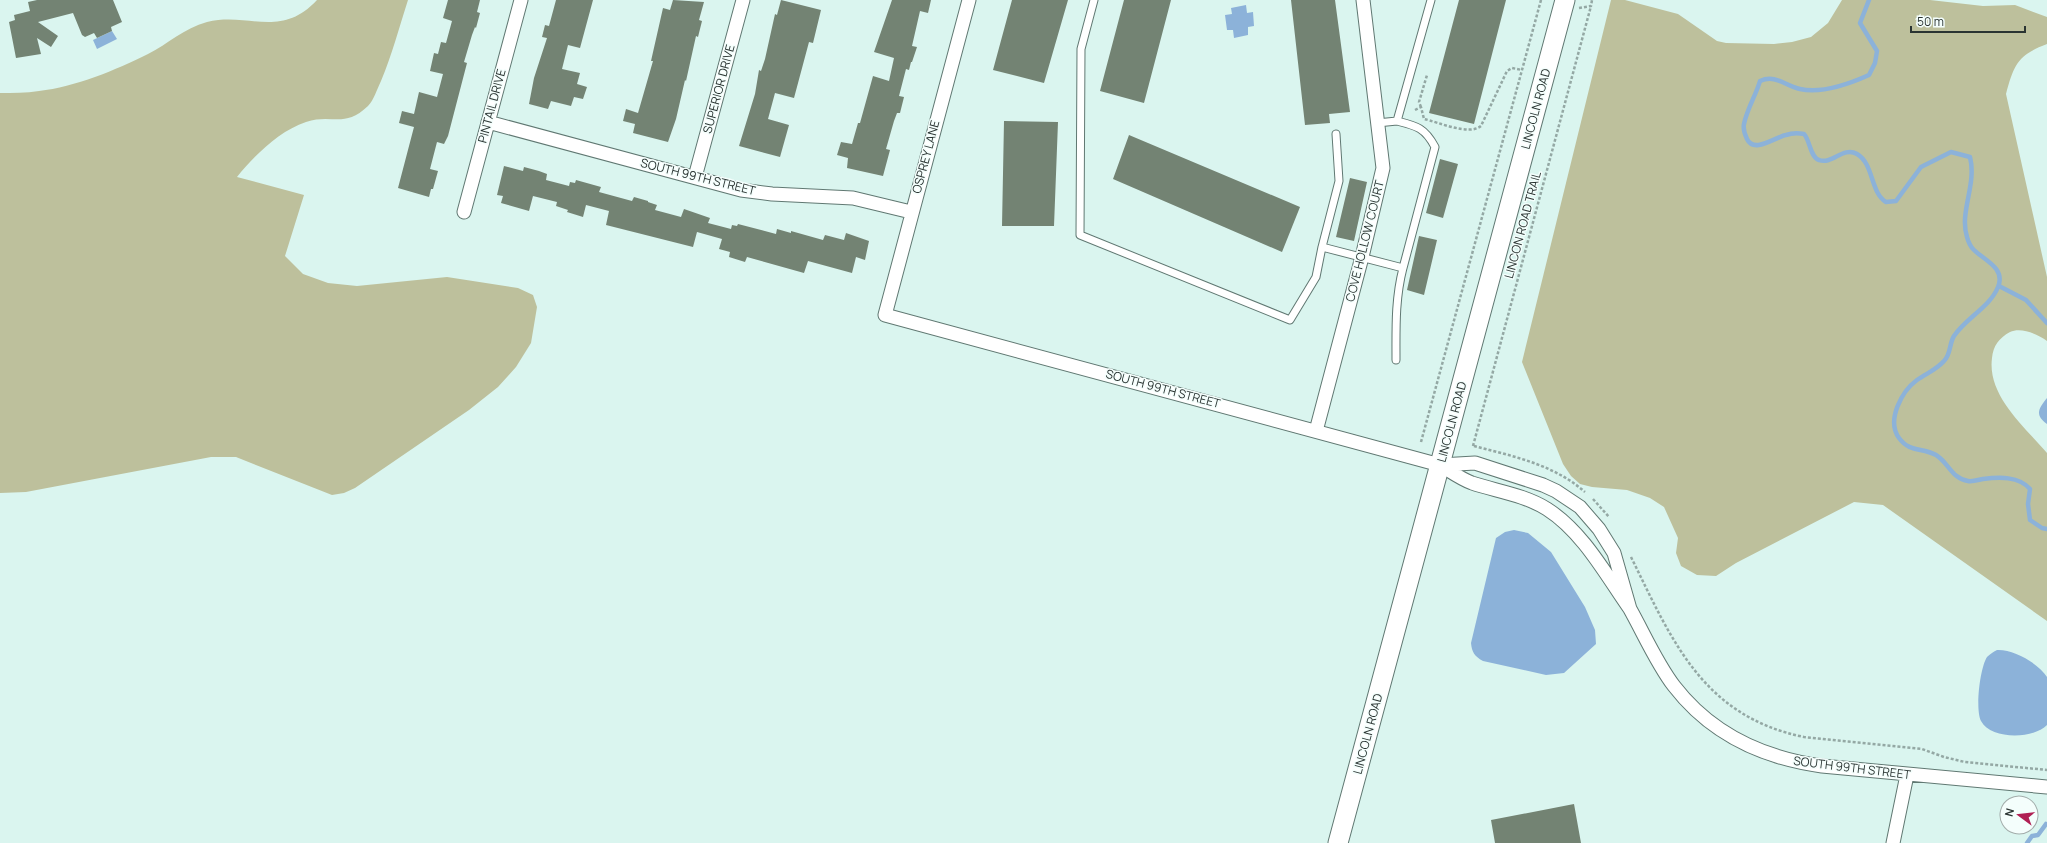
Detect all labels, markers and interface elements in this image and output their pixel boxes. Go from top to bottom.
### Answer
scale bar [1911,8,2025,34]
text: 50 m [1917,13,1944,30]
street label: SUPERIOR DRIVE [698,42,739,135]
street label: PINTAIL DRIVE [473,67,510,145]
street label: LINCOLN ROAD [1517,67,1554,151]
street label: OSPREY LANE [908,118,943,195]
street label: SOUTH 99TH STREET [639,154,758,199]
street label: LINCON ROAD TRAIL [1500,169,1545,280]
street label: COVE HOLLOW COURT [1341,178,1388,303]
street label: SOUTH 99TH STREET [1104,365,1223,412]
street label: LINCOLN ROAD [1433,380,1470,464]
street label: LINCOLN ROAD [1349,692,1386,776]
street label: SOUTH 99TH STREET [1793,752,1912,783]
north arrow [1999,795,2039,835]
text: N [2001,806,2017,818]

